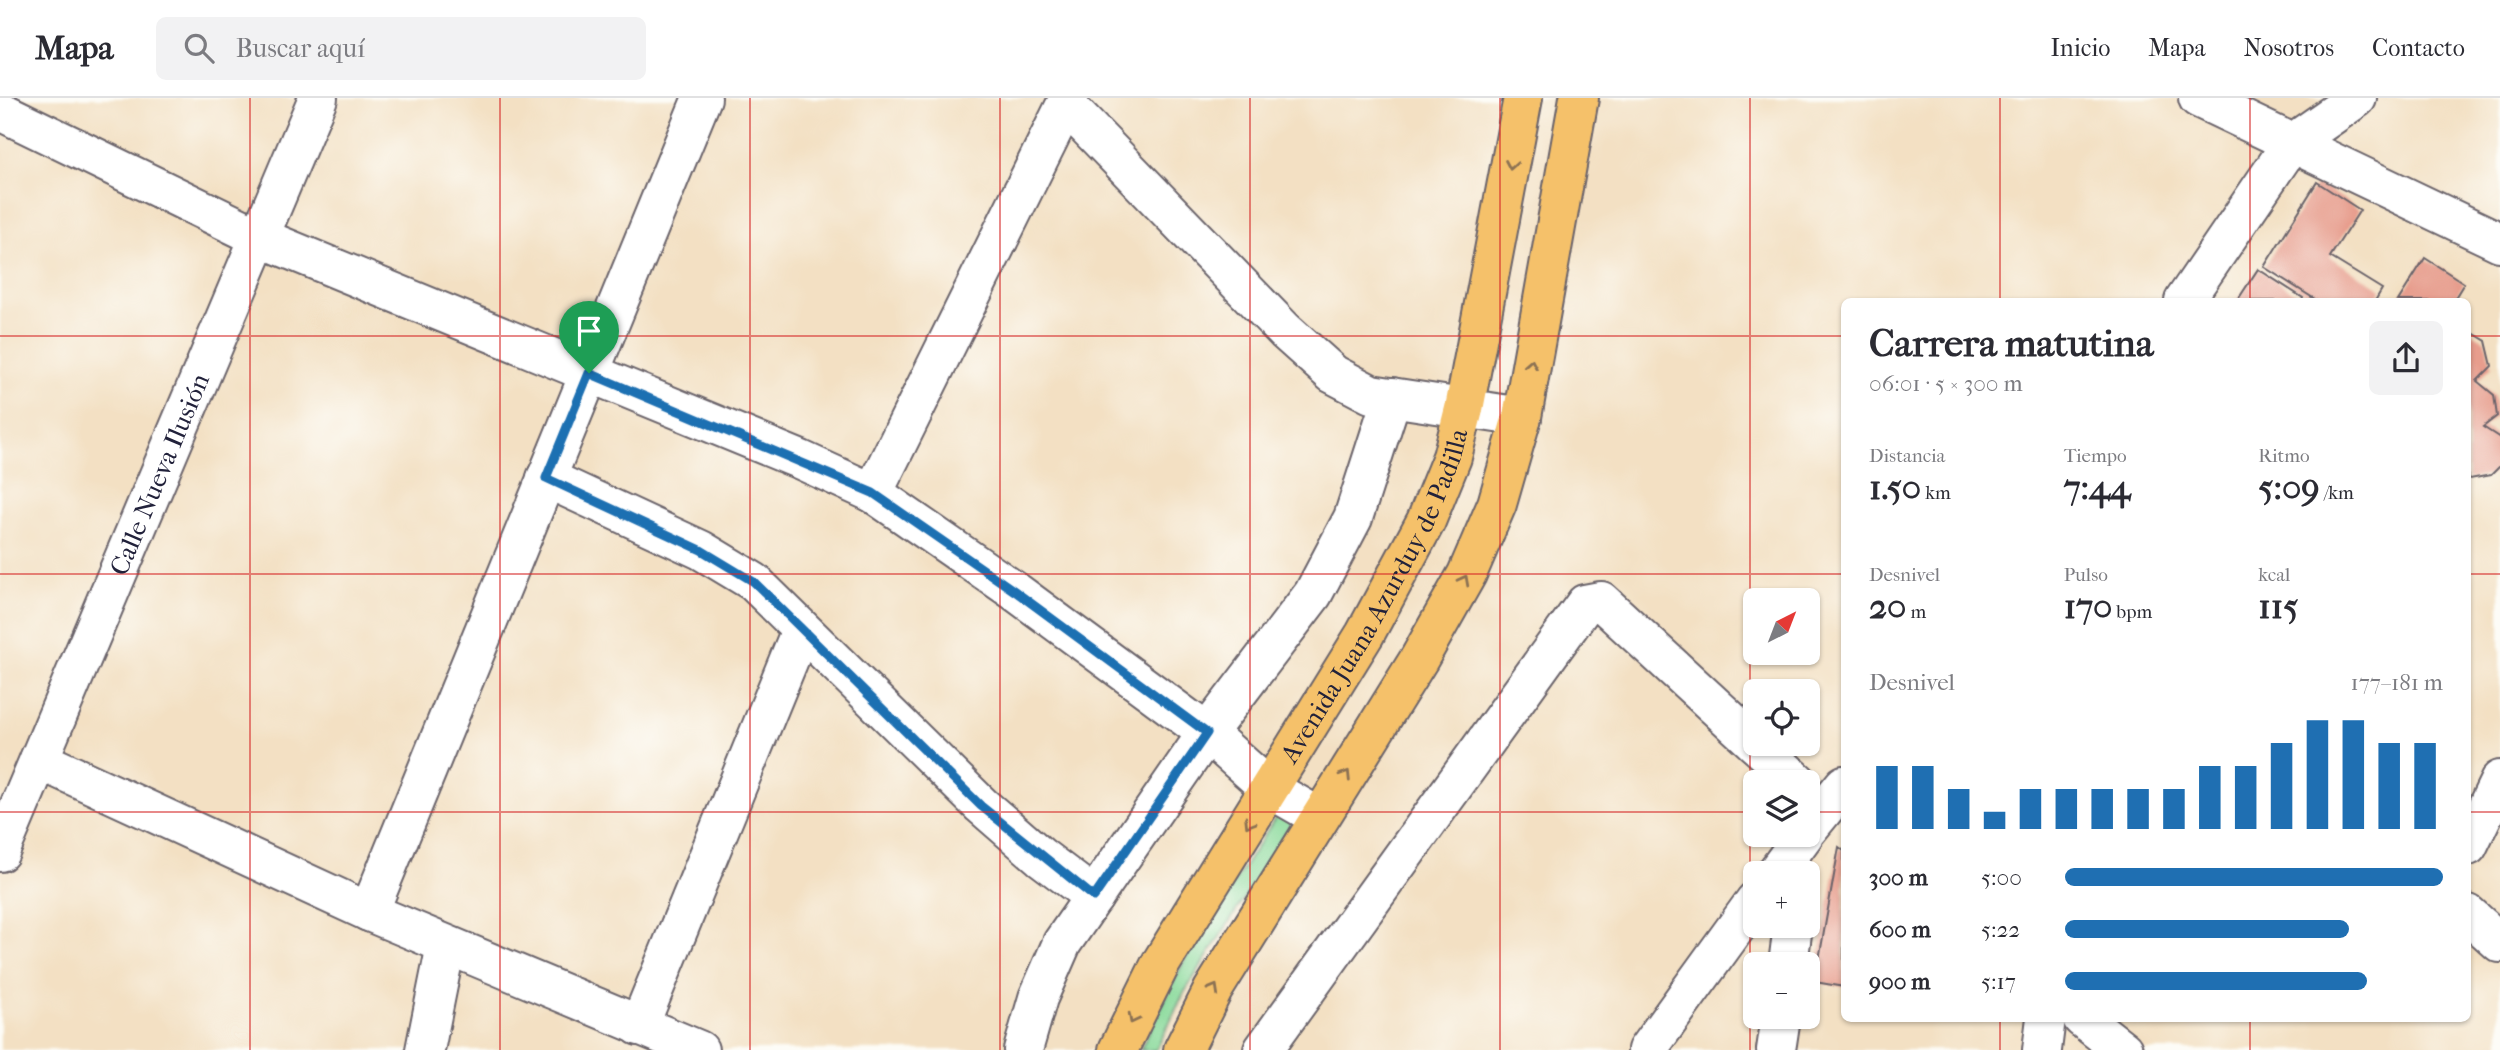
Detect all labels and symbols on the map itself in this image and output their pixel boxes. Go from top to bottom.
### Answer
one-way arrow [1504,159,1519,171]
pin [559,301,619,373]
one-way arrow [1523,358,1538,370]
street label: Calle Nueva Ilusión [104,369,216,580]
street label: Avenida Juana Azurduy de Padilla [1273,424,1475,770]
one-way arrow [1455,575,1469,587]
north arrow [1743,588,1820,665]
one-way arrow [1338,769,1351,782]
one-way arrow [1244,816,1257,829]
one-way arrow [1206,984,1219,997]
one-way arrow [1128,1012,1142,1024]

